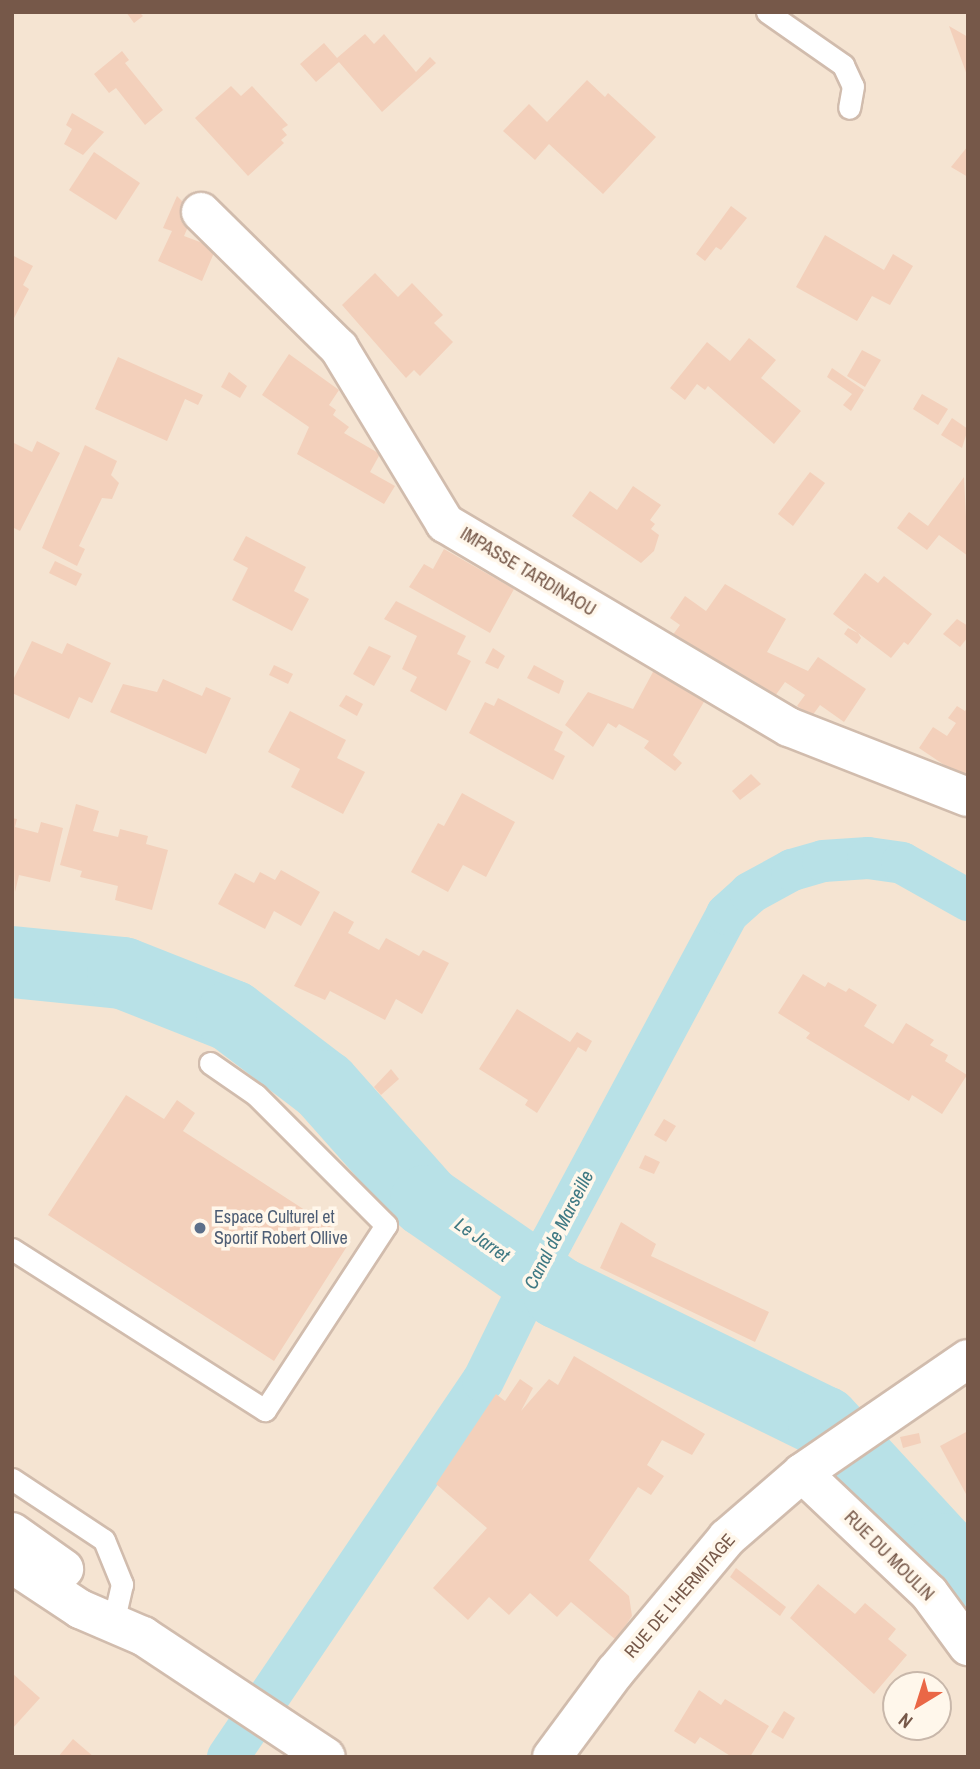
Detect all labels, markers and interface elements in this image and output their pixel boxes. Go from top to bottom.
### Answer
street label: IMPASSE TARDINAOU [456,523,600,621]
water label: Canal de Marseille [519,1167,599,1293]
place label: Espace Culturel et Sportif Robert Ollive [214,1207,348,1250]
water label: Le Jarret [450,1213,514,1267]
marker: Espace Culturel et Sportif Robert Ollive [192,1220,208,1236]
street label: RUE DU MOULIN [840,1507,938,1605]
street label: RUE DE L'HERMITAGE [620,1529,740,1663]
north arrow [882,1671,952,1741]
text: N [893,1707,918,1735]

